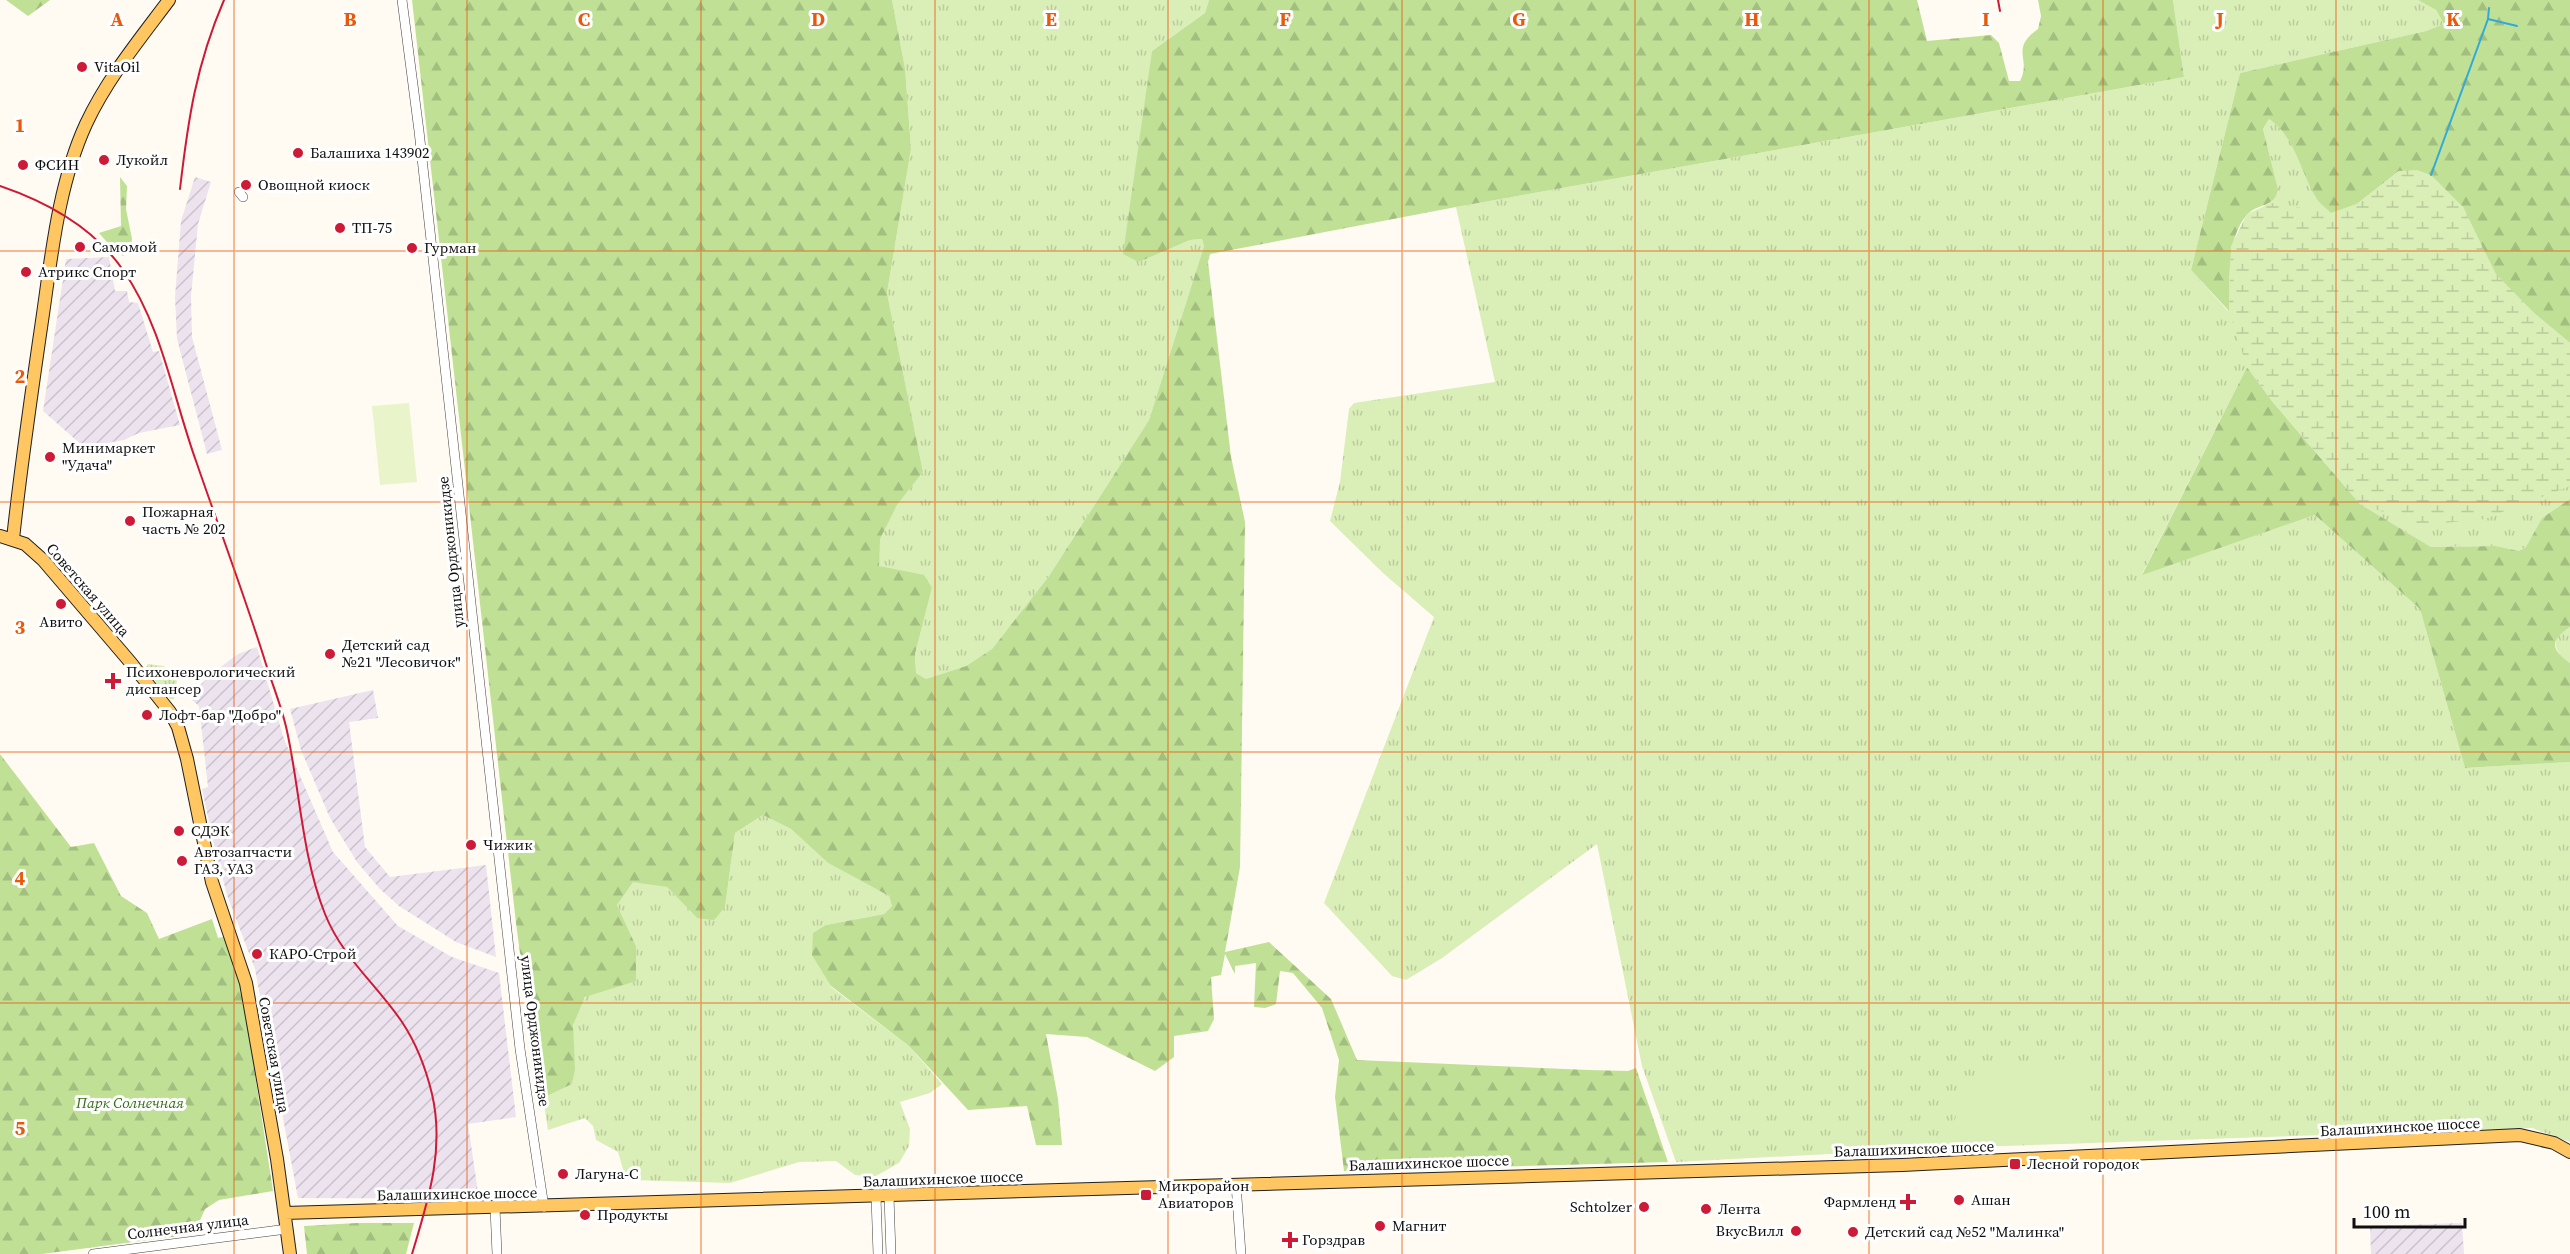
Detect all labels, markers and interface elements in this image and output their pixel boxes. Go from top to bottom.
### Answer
text: A [110,5,124,33]
text: B [343,5,357,33]
text: C [578,5,590,33]
text: D [811,5,825,33]
text: E [1045,5,1057,33]
text: F [1279,5,1291,33]
text: G [1512,5,1526,33]
text: H [1744,5,1760,33]
text: I [1982,5,1990,33]
text: J [2214,5,2224,33]
text: K [2446,5,2460,33]
place label: VitaOil [94,56,141,77]
marker: VitaOil [75,60,89,74]
text: 1 [15,111,25,139]
place label: Балашиха 143902 [310,142,429,163]
marker: Балашиха 143902 [291,146,305,160]
place label: Лукойл [116,149,168,170]
marker: Лукойл [97,153,111,167]
place label: ФСИН [35,154,79,175]
marker: ФСИН [16,158,30,172]
place label: Овощной киоск [258,174,371,195]
marker: Овощной киоск [239,178,253,192]
place label: ТП-75 [352,217,392,238]
marker: ТП-75 [333,221,347,235]
place label: Самомой [92,236,157,257]
place label: Гурман [424,237,476,258]
marker: Самомой [73,240,87,254]
marker: Гурман [405,241,419,255]
place label: Атрикс Спорт [38,261,136,282]
marker: Атрикс Спорт [19,265,33,279]
text: 2 [15,362,26,390]
place label: Минимаркет "Удача" [62,437,155,475]
marker: Минимаркет "Удача" [43,450,57,464]
street label: улица Орджоникидзе [432,475,469,629]
place label: Пожарная часть № 202 [142,501,225,539]
marker: Пожарная часть № 202 [123,514,137,528]
street label: Советская улица [42,538,135,641]
marker: Авито [54,597,68,611]
place label: Авито [39,611,83,632]
text: 3 [15,613,26,641]
place label: Детский сад №21 "Лесовичок" [341,634,461,672]
marker: Детский сад №21 "Лесовичок" [323,647,337,661]
place label: Психоневрологический диспансер [126,661,296,699]
marker: Психоневрологический диспансер [104,672,122,690]
place label: Лофт-бар "Добро" [159,704,281,725]
marker: Лофт-бар "Добро" [140,708,154,722]
place label: СДЭК [191,820,230,841]
marker: СДЭК [172,824,186,838]
place label: Чижик [483,834,533,855]
marker: Чижик [464,838,478,852]
place label: Автозапчасти ГАЗ, УАЗ [194,841,292,879]
marker: Автозапчасти ГАЗ, УАЗ [175,854,189,868]
text: 4 [15,864,26,892]
place label: КАРО-Строй [269,943,357,964]
marker: КАРО-Строй [250,947,264,961]
street label: улица Орджоникидзе [516,954,555,1108]
street label: Советская улица [254,995,295,1115]
park label: Парк Солнечная [75,1092,184,1113]
street label: Балашихинское шоссе [2319,1112,2481,1141]
text: 5 [15,1114,26,1142]
street label: Балашихинское шоссе [1833,1135,1995,1162]
street label: Балашихинское шоссе [1348,1149,1510,1176]
place label: Лесной городок [2027,1153,2140,1174]
marker: Лесной городок [2008,1157,2022,1171]
place label: Лагуна-С [575,1163,638,1184]
street label: Балашихинское шоссе [862,1165,1024,1192]
marker: Лагуна-С [556,1167,570,1181]
place label: Микрорайон Авиаторов [1158,1175,1250,1213]
street label: Балашихинское шоссе [377,1182,538,1205]
marker: Микрорайон Авиаторов [1139,1188,1153,1202]
place label: Ашан [1971,1189,2011,1210]
place label: Фармленд [1824,1191,1896,1212]
scale bar [2354,1191,2465,1229]
marker: Ашан [1952,1193,1966,1207]
marker: Фармленд [1901,1195,1915,1209]
place label: Schtolzer [1570,1196,1633,1217]
place label: Лента [1718,1198,1761,1219]
text: 100 m [2363,1199,2410,1224]
marker: Schtolzer [1637,1200,1651,1214]
marker: Лента [1699,1202,1713,1216]
place label: Продукты [597,1204,668,1225]
marker: Продукты [578,1208,592,1222]
street label: Солнечная улица [126,1209,250,1244]
place label: Магнит [1392,1215,1447,1236]
marker: Магнит [1373,1219,1387,1233]
place label: ВкусВилл [1716,1220,1784,1241]
place label: Детский сад №52 "Малинка" [1865,1221,2064,1242]
marker: ВкусВилл [1789,1224,1803,1238]
marker: Детский сад №52 "Малинка" [1846,1225,1860,1239]
place label: Горздрав [1302,1229,1365,1250]
marker: Горздрав [1283,1233,1297,1247]

